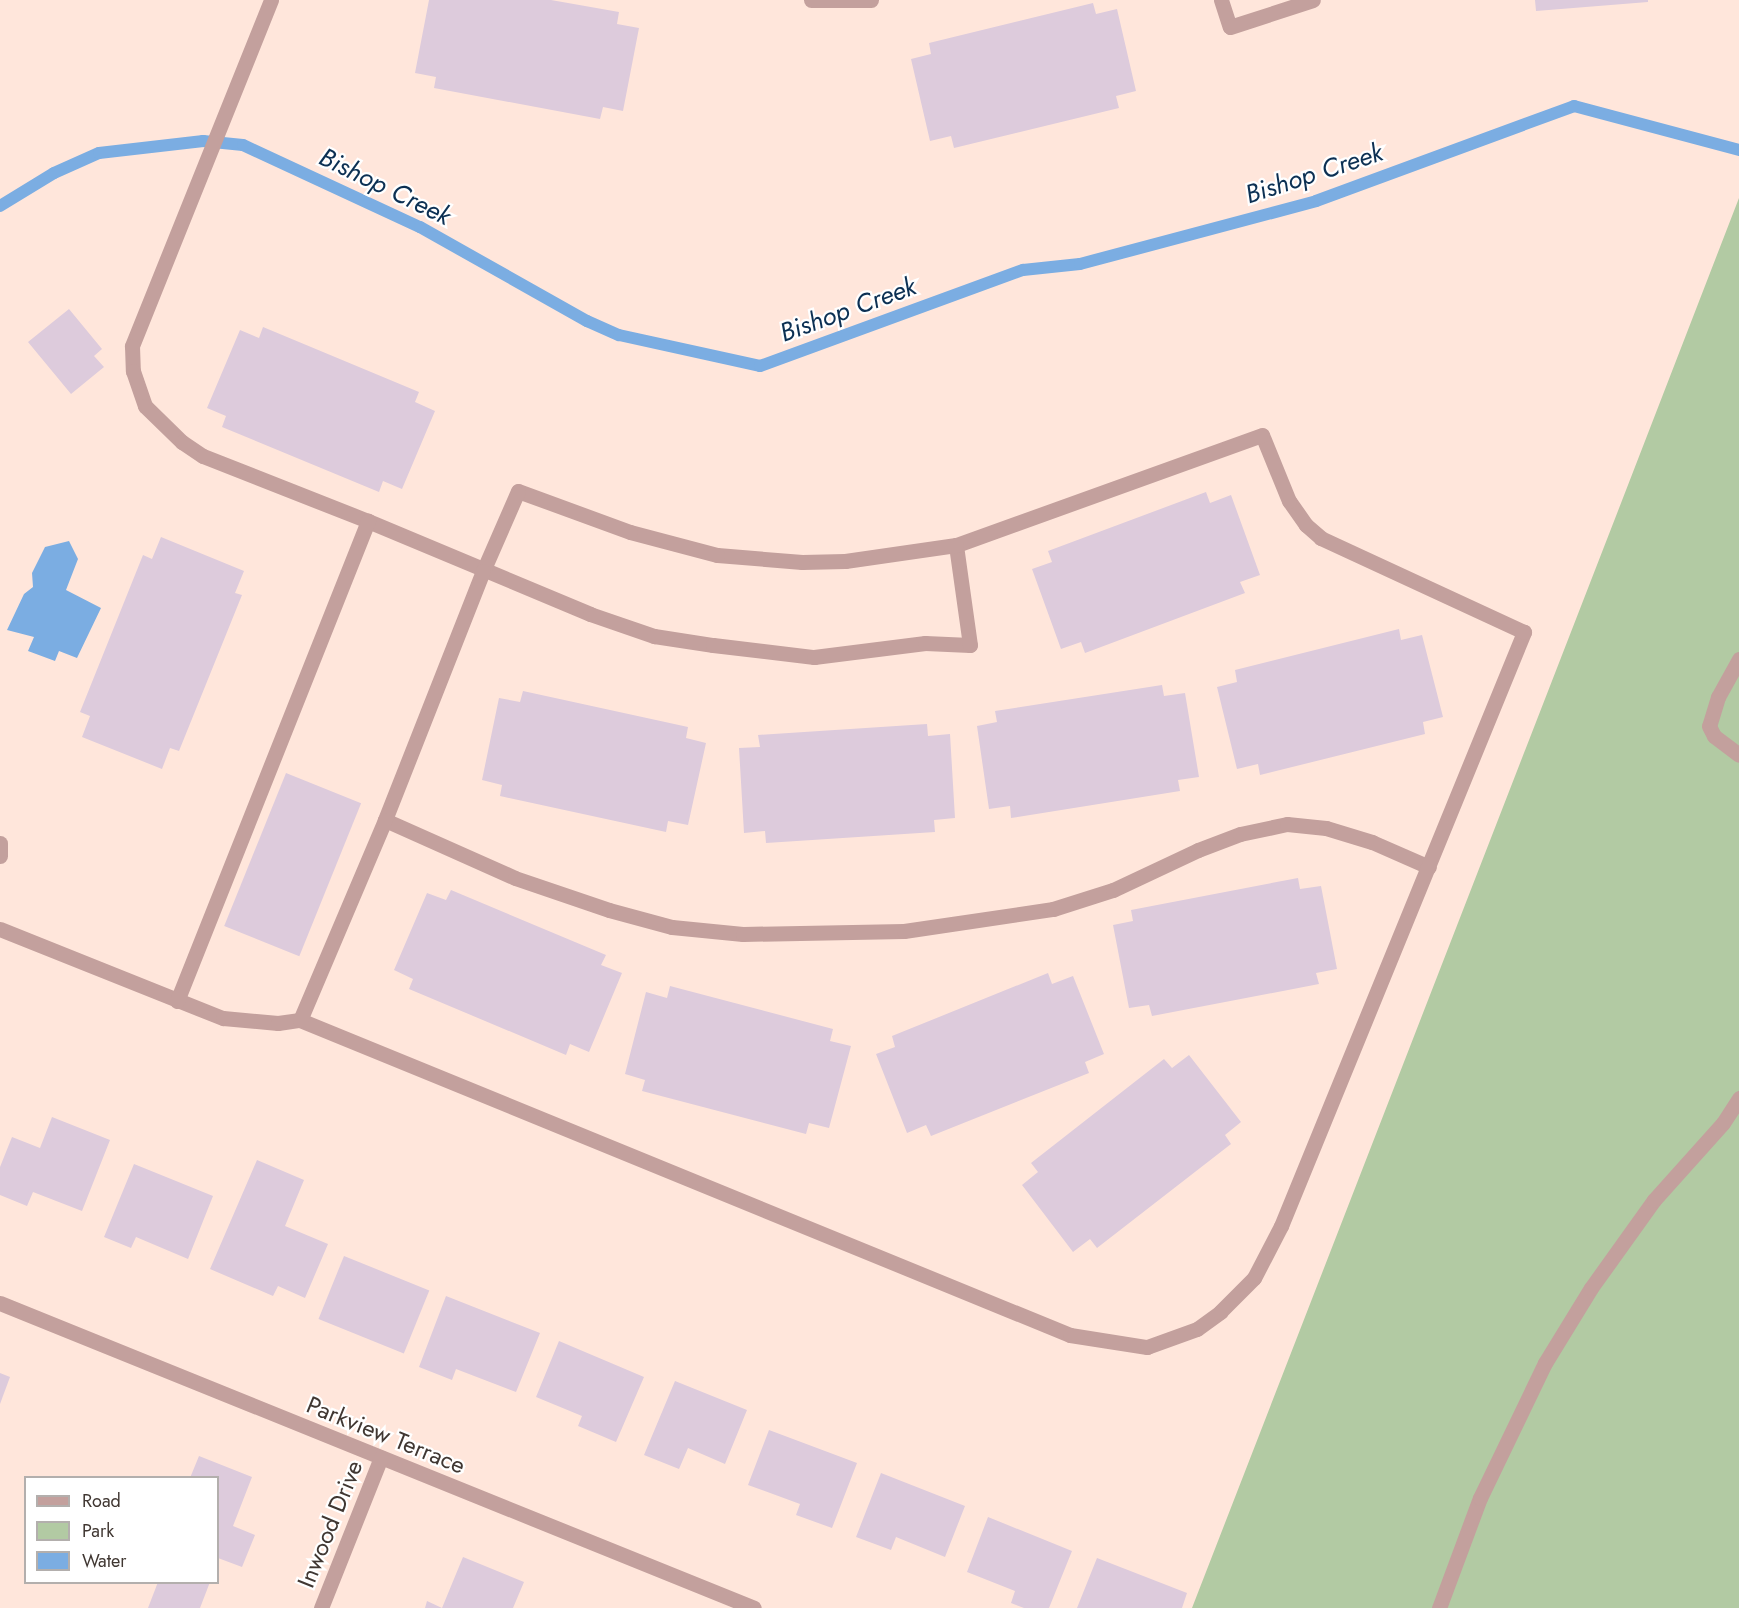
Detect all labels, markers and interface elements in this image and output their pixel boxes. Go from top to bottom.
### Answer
water label: Bishop Creek [1241,137,1387,211]
water label: Bishop Creek [314,142,456,232]
water label: Bishop Creek [776,271,920,349]
street label: Parkview Terrace [303,1390,469,1480]
street label: Inwood Drive [291,1456,369,1592]
legend [24,1476,219,1584]
text: Road [82,1488,121,1514]
text: Park [82,1518,114,1544]
text: Water [82,1548,126,1574]

